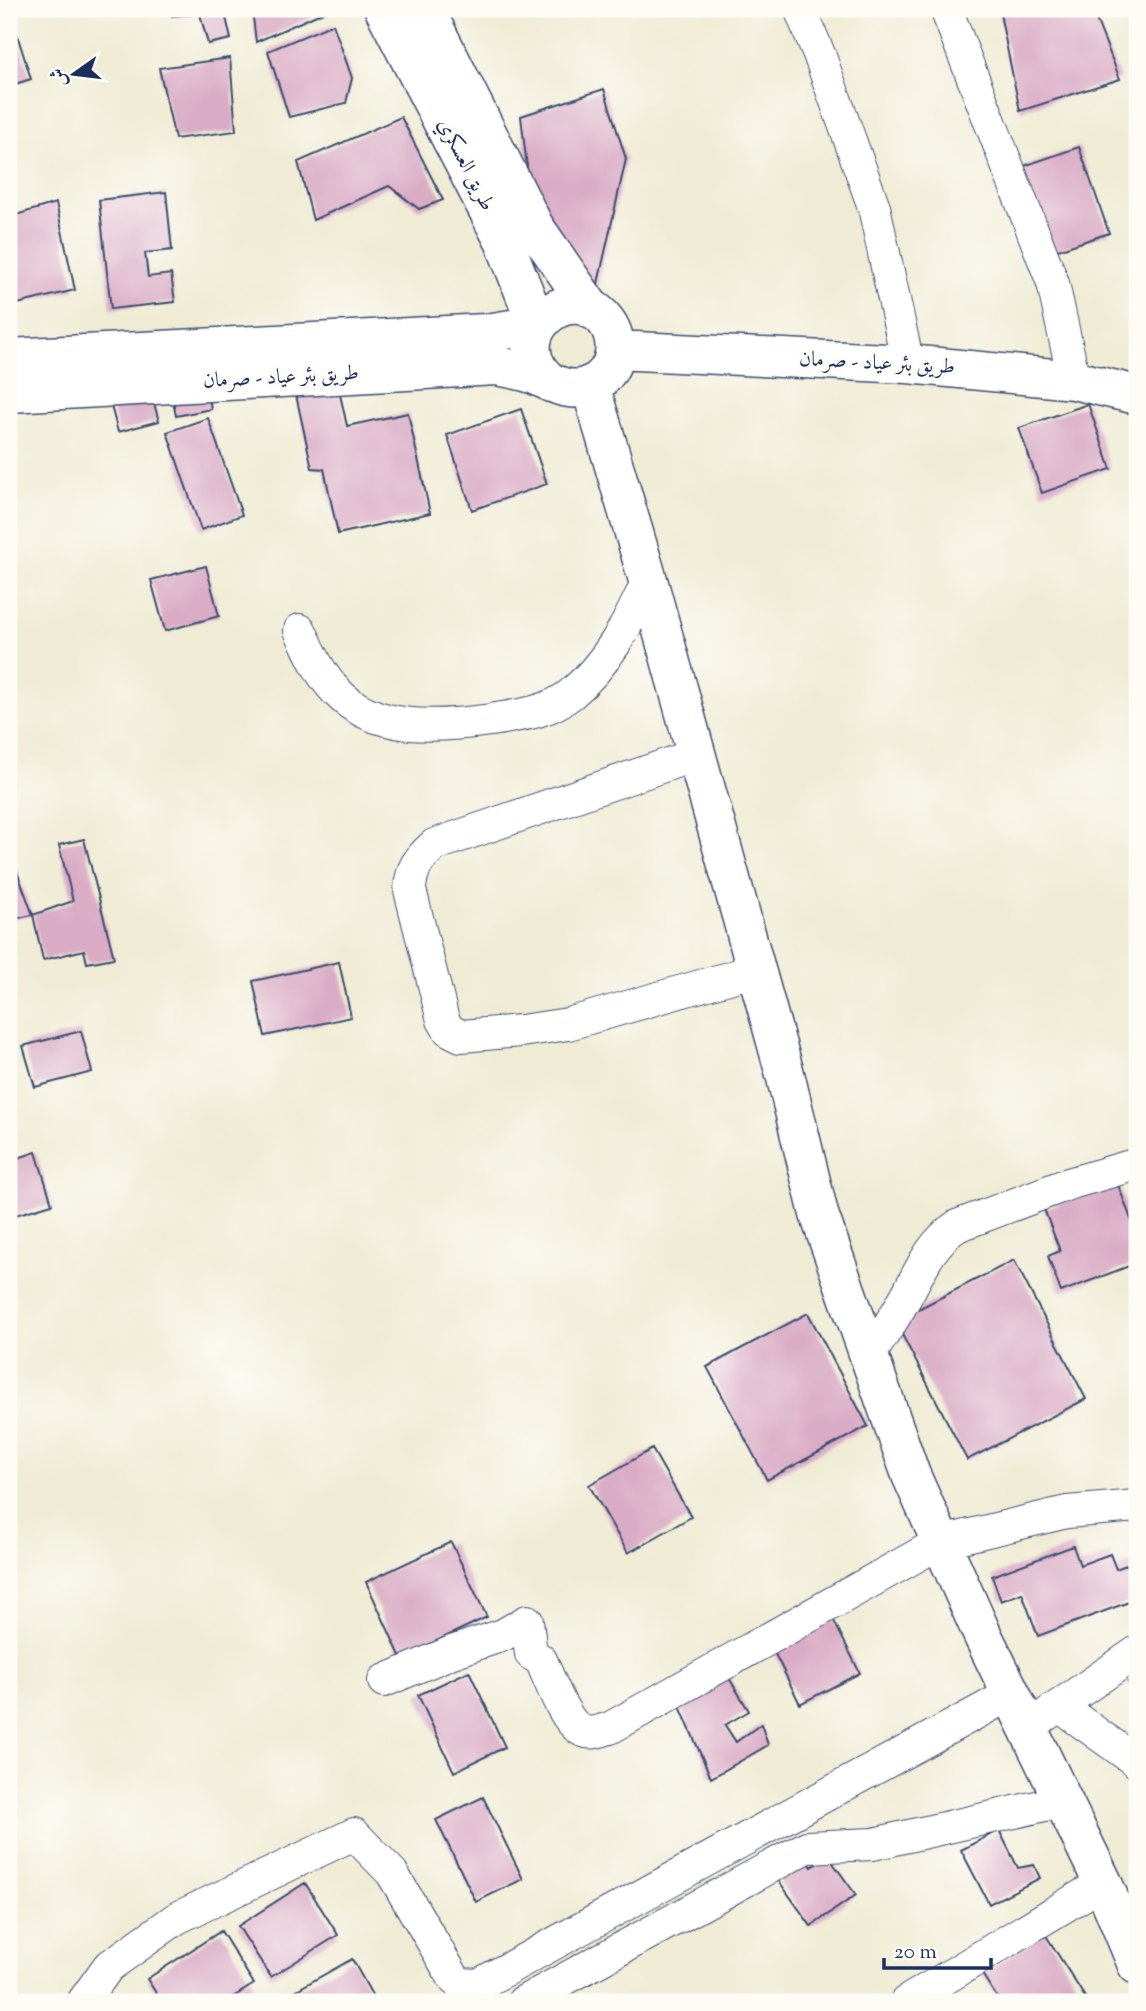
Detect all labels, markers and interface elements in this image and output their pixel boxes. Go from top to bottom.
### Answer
north arrow [38,38,108,108]
text: ش [45,65,75,90]
street label: طريق العسكري [429,113,501,217]
street label: طريق بئر عياد - صرمان [798,345,956,383]
street label: طريق بئر عياد - صرمان [202,359,360,397]
scale bar [884,1927,990,1971]
text: 20 m [894,1938,937,1968]

